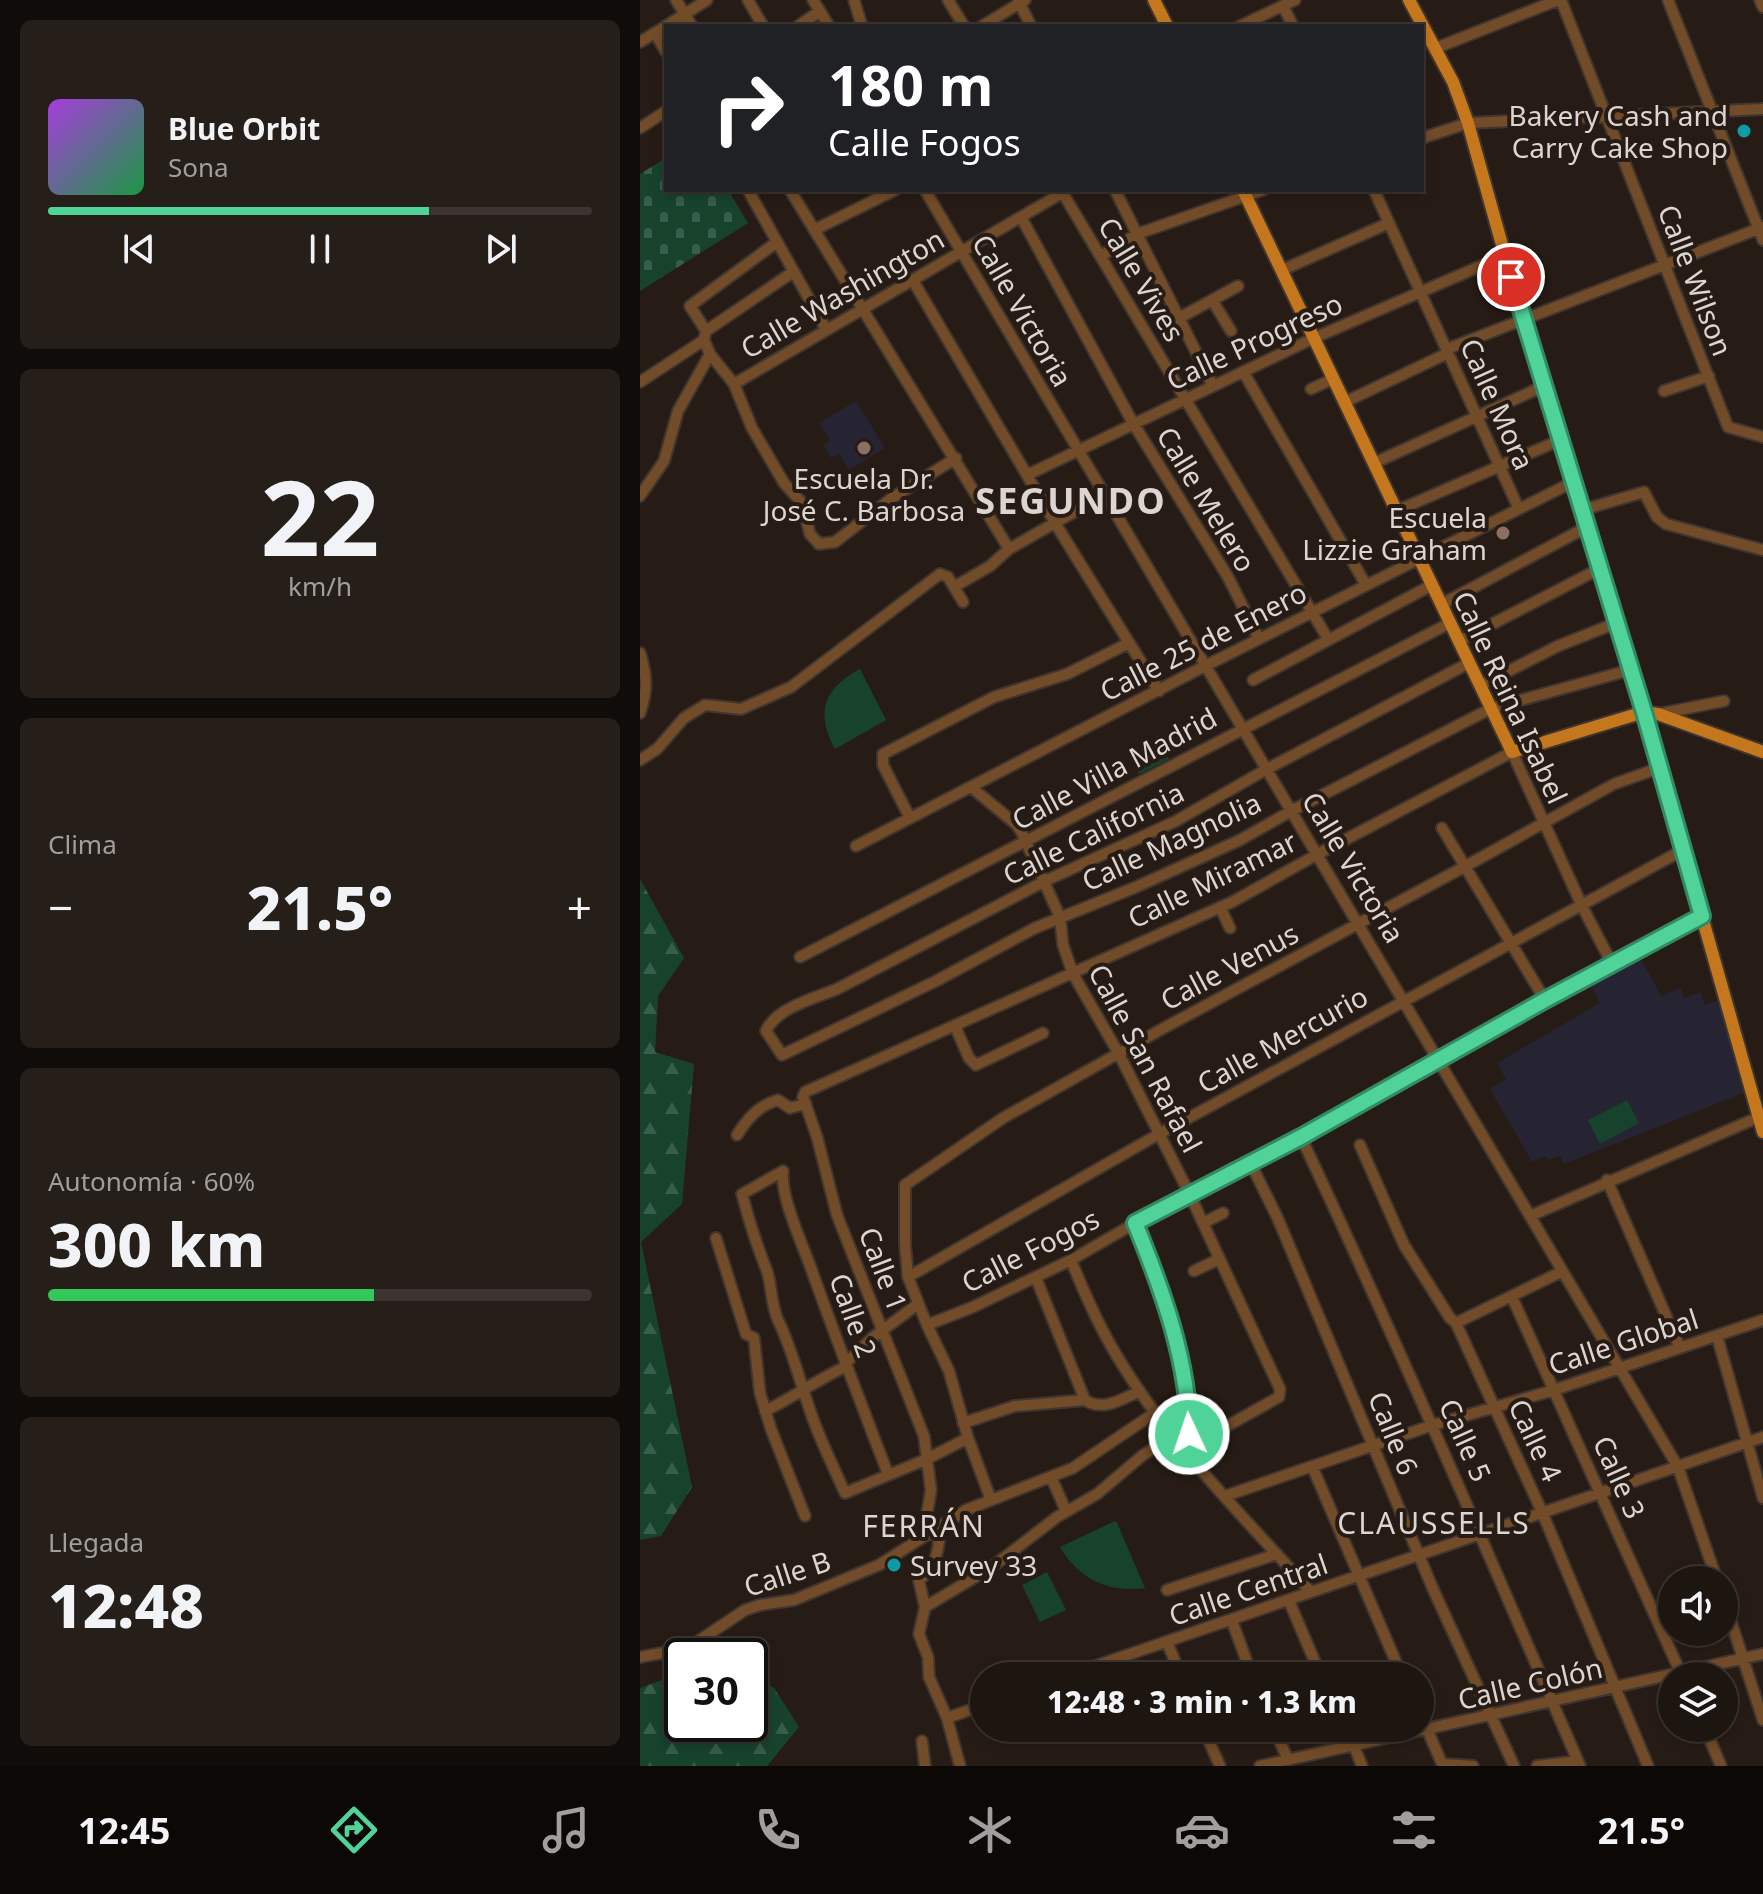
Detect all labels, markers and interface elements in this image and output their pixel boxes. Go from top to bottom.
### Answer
text: 180 m [828,46,993,122]
icon: right [696,56,800,160]
place label: Bakery Cash and Carry Cake Shop [1509,96,1728,166]
text: Blue Orbit [168,108,320,149]
text: Calle Fogos [828,118,1021,167]
marker: Bakery Cash and Carry Cake Shop [1735,122,1753,140]
text: Sona [168,149,229,185]
street label: Calle Wilson [1650,199,1742,361]
street label: Calle Vives [1090,210,1194,348]
street label: Calle Washington [733,219,951,367]
icon: previous [117,227,161,271]
icon: pause [298,227,342,271]
icon: next [479,227,523,271]
street label: Calle Victoria [964,227,1082,393]
pin [1477,243,1545,311]
icon: arrive [1489,255,1533,299]
street label: Calle Progreso [1160,284,1348,398]
street label: Calle Mora [1452,332,1544,476]
street label: Calle Melero [1149,419,1265,579]
marker: Escuela Dr. José C. Barbosa [855,439,873,457]
text: 22 [261,445,379,586]
place label: Escuela Dr. José C. Barbosa [760,459,965,529]
district label: SEGUNDO [975,476,1167,525]
place label: Escuela Lizzie Graham [1302,498,1487,568]
marker: Escuela Lizzie Graham [1494,524,1512,542]
text: km/h [288,568,352,604]
street label: Calle 25 de Enero [1093,573,1313,709]
street label: Calle Reina Isabel [1445,585,1577,809]
street label: Calle Villa Madrid [1005,698,1223,838]
street label: Calle California [996,773,1190,893]
street label: Calle Magnolia [1075,783,1267,899]
street label: Calle Victoria [1294,784,1414,950]
street label: Calle Miramar [1121,821,1303,936]
text: Clima [48,826,117,862]
text: 21.5° [247,866,393,948]
text: − [48,877,73,937]
text: + [567,877,592,937]
street label: Calle Venus [1153,914,1305,1018]
street label: Calle San Rafael [1080,957,1212,1159]
street label: Calle Mercurio [1190,976,1374,1102]
text: Autonomía · 60% [48,1163,255,1199]
street label: Calle Fogos [955,1199,1105,1301]
text: 300 km [48,1203,265,1285]
street label: Calle 1 [851,1222,917,1316]
street label: Calle 2 [821,1268,887,1362]
street label: Calle Global [1543,1299,1703,1383]
street label: Calle 6 [1360,1386,1428,1480]
position arrow [1147,1392,1231,1476]
street label: Calle 5 [1431,1393,1501,1487]
street label: Calle 4 [1500,1393,1572,1487]
street label: Calle 3 [1585,1430,1655,1524]
district label: CLAUSSELLS [1337,1502,1531,1543]
district label: FERRÁN [862,1505,986,1546]
text: Llegada [48,1524,144,1560]
street label: Calle B [739,1541,835,1605]
street label: Calle Central [1163,1544,1333,1634]
place label: Survey 33 [910,1546,1037,1584]
marker: Survey 33 [885,1556,903,1574]
text: 12:48 [48,1564,204,1646]
map controls [1658,1566,1738,1742]
button: sound [1658,1566,1738,1646]
speed limit sign: 30 [664,1638,768,1742]
street label: Calle Colón [1454,1648,1606,1718]
button: layers [1658,1662,1738,1742]
text: 12:48 · 3 min · 1.3 km [1047,1681,1357,1722]
icon: directions [326,1802,382,1858]
icon: music [538,1802,594,1858]
icon: phone [750,1802,806,1858]
icon: climate [962,1802,1018,1858]
icon: car [1174,1802,1230,1858]
icon: filters [1386,1802,1442,1858]
text: 12:45 [78,1806,170,1855]
text: 21.5° [1598,1806,1685,1855]

